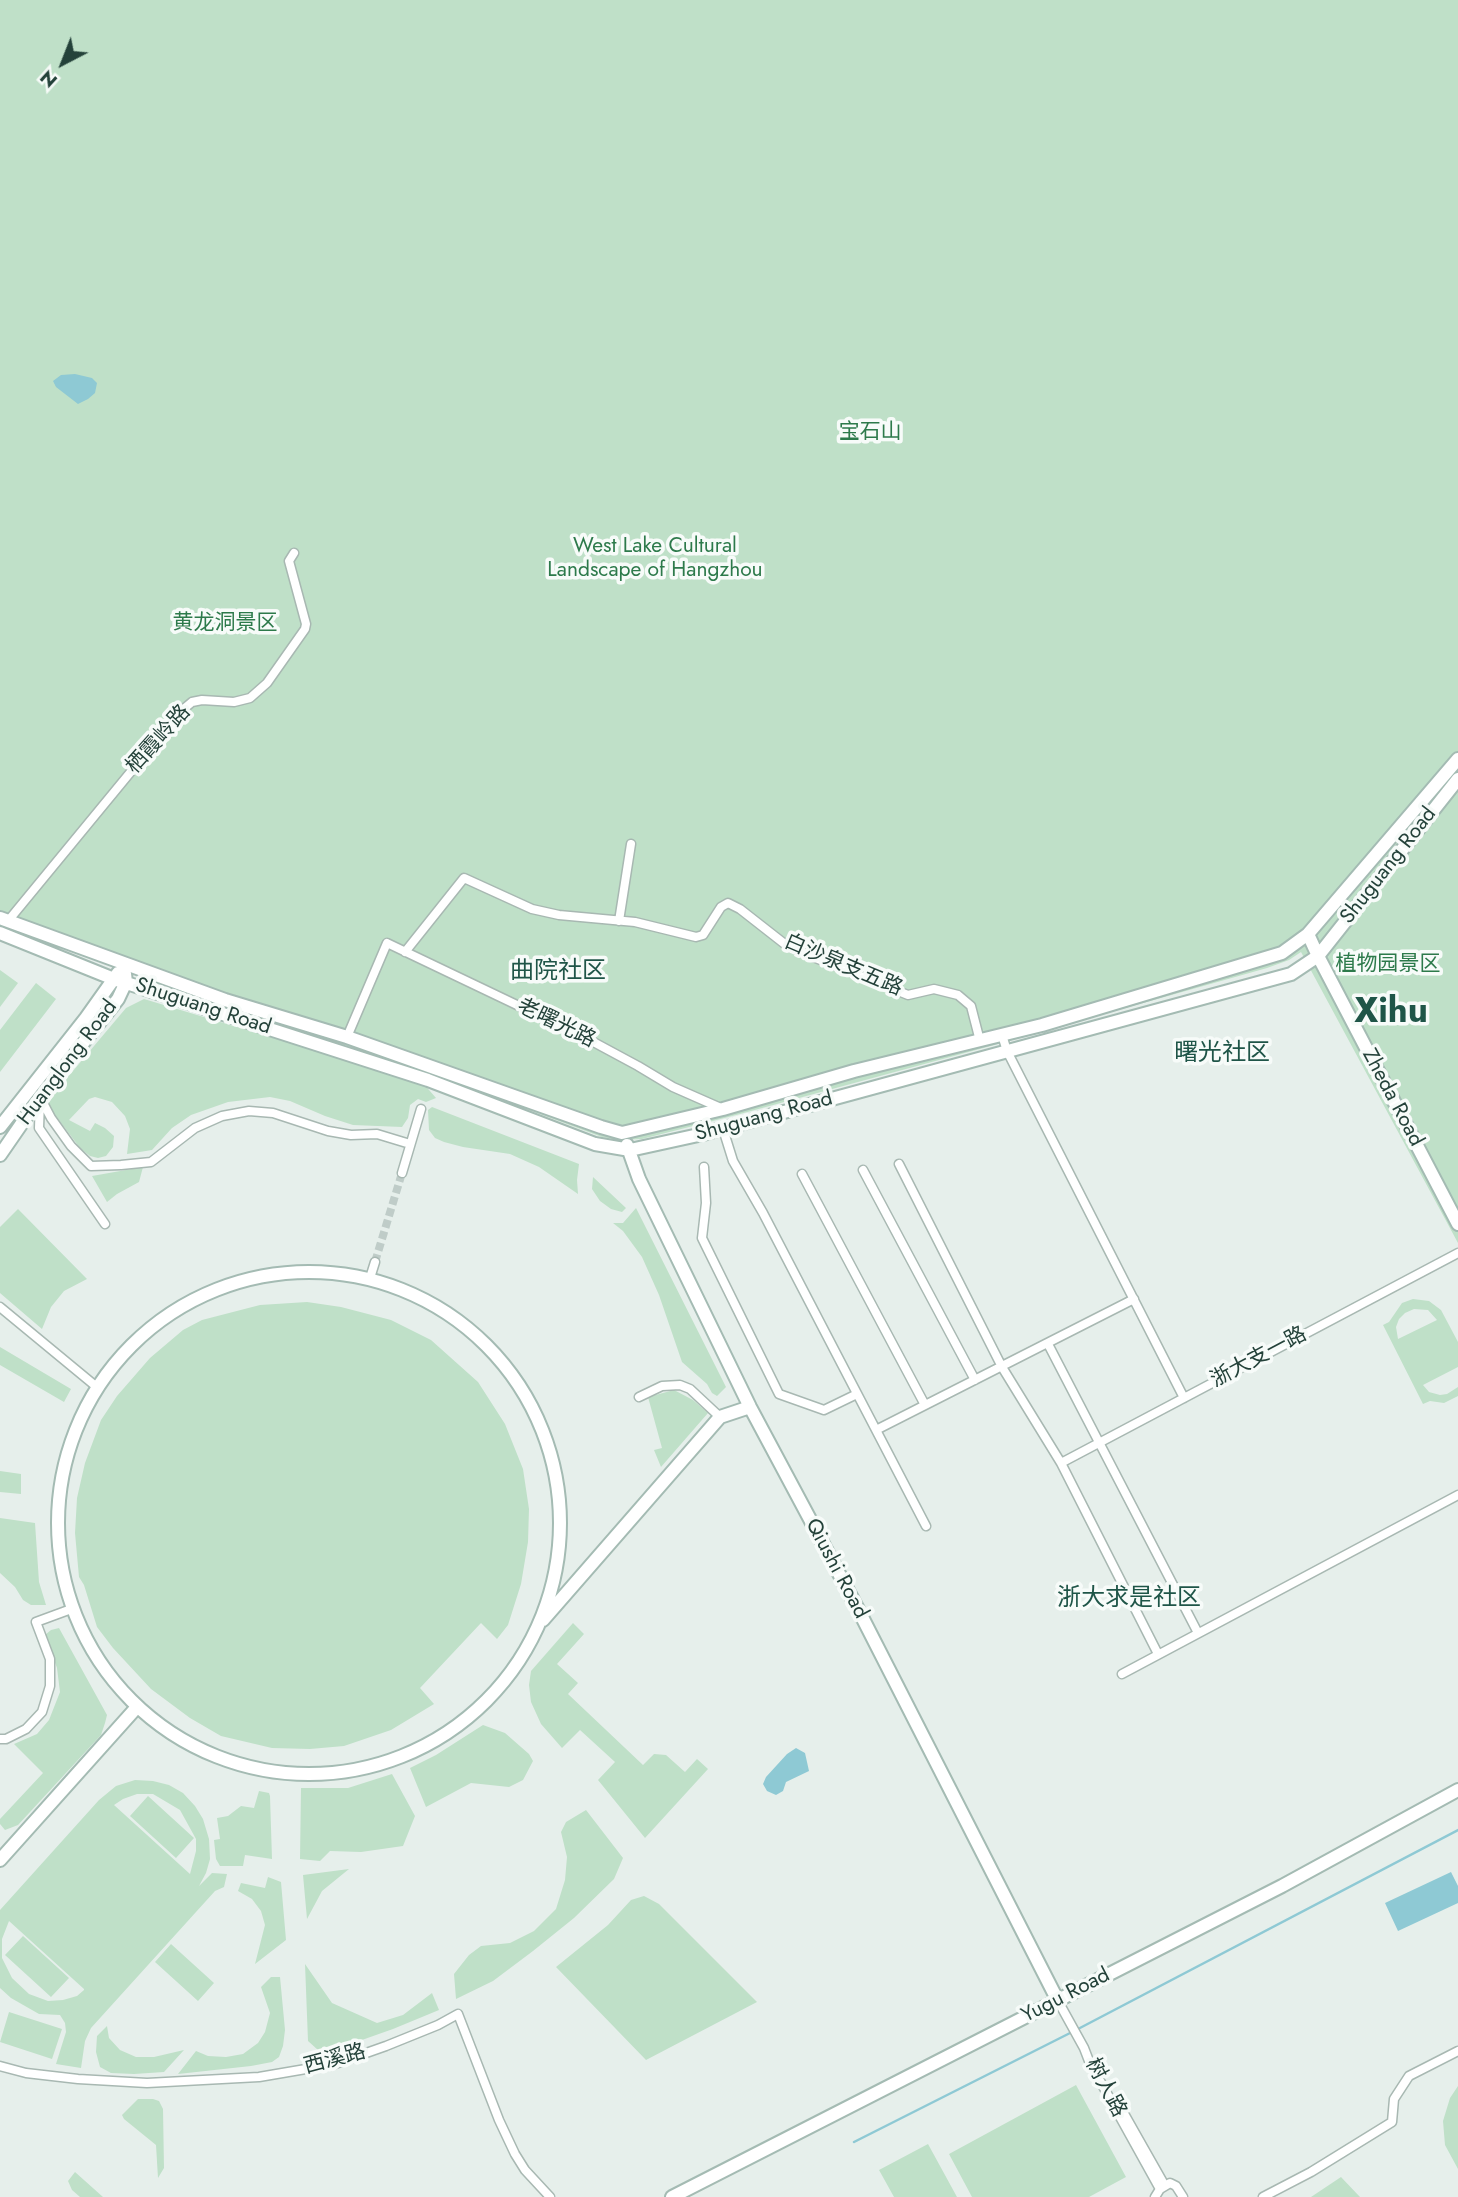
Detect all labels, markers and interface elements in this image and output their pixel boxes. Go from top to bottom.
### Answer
north arrow [28,28,98,98]
text: N [34,64,63,94]
park label: 宝石山 [839,420,901,446]
park label: West Lake Cultural Landscape of Hangzhou [547,534,763,584]
park label: 黄龙洞景区 [173,611,277,637]
street label: 栖霞岭路 [122,700,196,780]
street label: Shuguang Road [1336,803,1442,929]
street label: 白沙泉支五路 [780,930,906,1002]
park label: 植物园景区 [1336,952,1440,978]
district label: 曲院社区 [510,958,606,986]
street label: Shuguang Road [132,973,274,1041]
district label: Xihu [1354,993,1428,1035]
street label: 老曙光路 [513,994,599,1054]
street label: Huanglong Road [13,996,123,1130]
district label: 曙光社区 [1174,1040,1270,1068]
street label: Zheda Road [1356,1045,1428,1151]
street label: Shuguang Road [693,1087,835,1147]
street label: 浙大支一路 [1207,1322,1311,1394]
street label: Qiushi Road [799,1515,873,1623]
district label: 浙大求是社区 [1057,1585,1201,1613]
street label: Yugu Road [1018,1963,1114,2029]
street label: 西溪路 [301,2040,369,2080]
street label: 树人路 [1079,2054,1131,2122]

